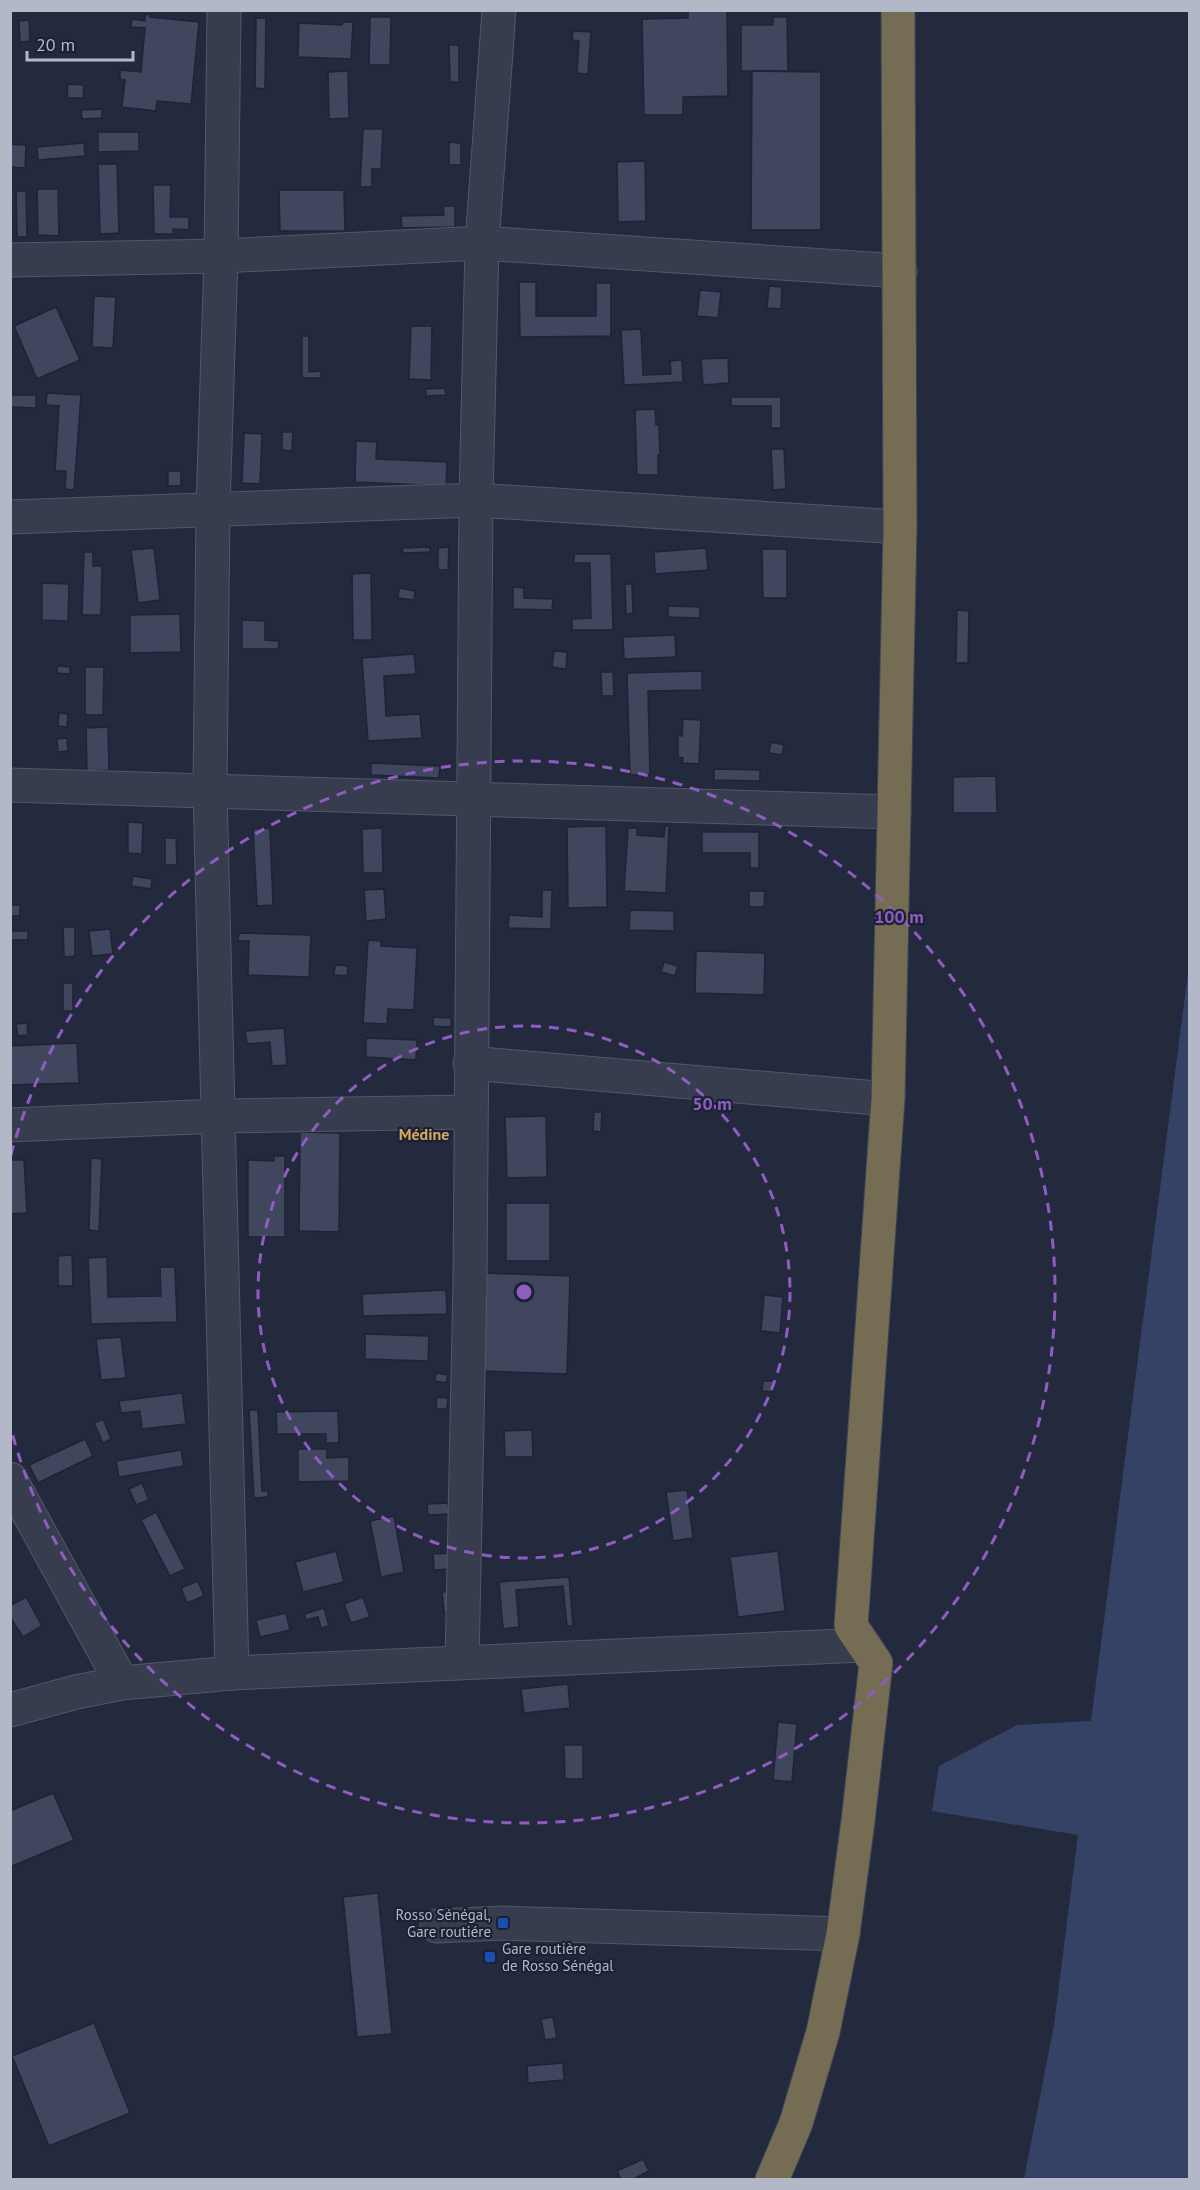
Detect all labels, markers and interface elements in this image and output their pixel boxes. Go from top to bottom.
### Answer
scale bar [27,24,134,62]
text: 20 m [36,33,75,56]
text: 100 m [874,905,924,928]
text: 50 m [692,1092,732,1115]
district label: Médine [399,1124,449,1144]
centre of rings [514,1282,534,1302]
place label: Rosso Sénégal, Gare routiére [396,1905,491,1941]
marker: Rosso Sénégal, Gare routiére [496,1916,510,1930]
place label: Gare routière de Rosso Sénégal [502,1939,614,1975]
marker: Gare routière de Rosso Sénégal [483,1950,497,1964]

